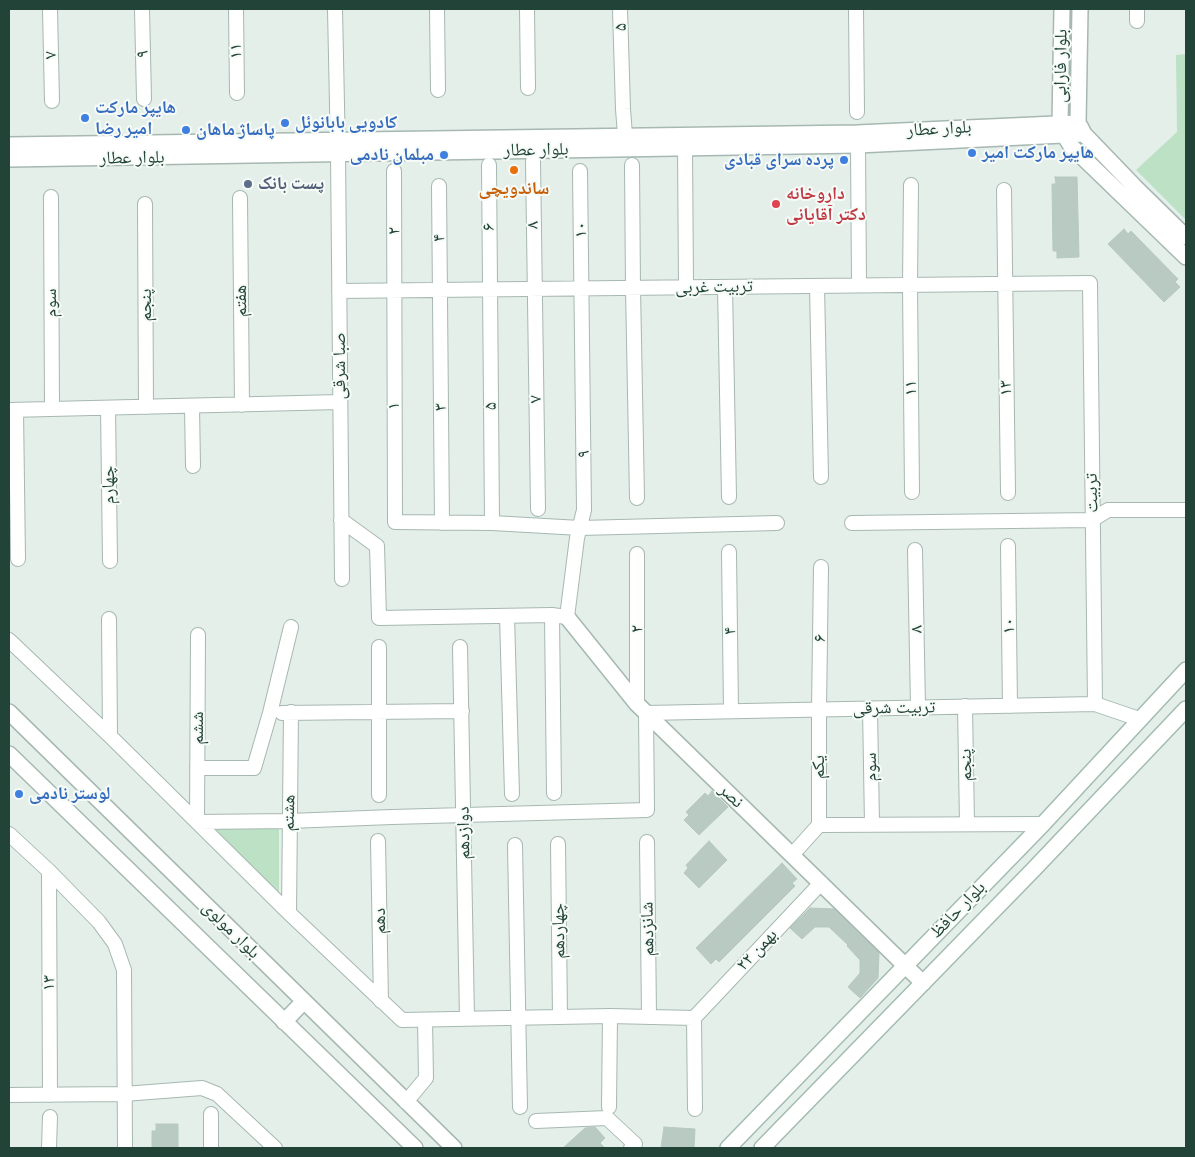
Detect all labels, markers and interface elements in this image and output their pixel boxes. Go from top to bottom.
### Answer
street label: ۵ [610,23,632,31]
street label: بلوار فارابی [1050,29,1072,103]
street label: ۱۱ [225,43,247,59]
street label: ۹ [132,50,154,58]
street label: ۷ [40,51,62,59]
place label: هایپر مارکت امیر رضا [95,97,176,140]
marker: هایپر مارکت امیر رضا [79,112,91,124]
place label: کادویی بابانوئل [295,112,397,134]
marker: کادویی بابانوئل [279,117,291,129]
street label: بلوار عطار [906,117,972,141]
place label: پاساژ ماهان [196,119,275,141]
marker: پاساژ ماهان [180,124,192,136]
street label: بلوار عطار [503,139,569,161]
place label: هایپر مارکت امیر [982,142,1094,164]
place label: مبلمان نادمی [350,144,434,166]
street label: بلوار عطار [99,147,165,169]
marker: هایپر مارکت امیر [966,147,978,159]
marker: مبلمان نادمی [438,149,450,161]
place label: پرده سرای قبادی [724,149,834,171]
marker: پرده سرای قبادی [838,154,850,166]
marker: ساندویچی [508,164,520,176]
place label: پست بانک [258,173,324,195]
marker: پست بانک [242,178,254,190]
place label: ساندویچی [479,178,549,200]
place label: داروخانه دکتر آقایانی [786,183,866,225]
marker: داروخانه دکتر آقایانی [770,198,782,210]
street label: ۸ [522,221,544,229]
street label: ۱۰ [570,222,592,238]
street label: ۶ [478,223,500,231]
street label: ۲ [383,227,405,235]
street label: ۴ [428,234,450,242]
street label: تربیت غربی [675,276,753,298]
street label: هفتم [230,285,252,317]
street label: سوم [40,288,62,318]
street label: پنجم [135,289,157,321]
street label: صبا شرقی [329,332,351,400]
street label: ۱۱ [900,380,922,396]
street label: ۱۳ [995,380,1017,396]
street label: ۷ [525,395,547,403]
street label: ۱ [383,402,405,410]
street label: ۵ [480,402,502,410]
street label: ۳ [430,403,452,411]
street label: ۹ [573,450,595,458]
street label: چهارم [98,466,120,504]
street label: تربیت [1081,473,1103,513]
street label: ۱۰ [998,618,1020,634]
street label: ۲ [626,625,648,633]
street label: ۸ [906,625,928,633]
street label: ۴ [719,627,741,635]
street label: ۶ [809,634,831,642]
street label: تربیت شرقی [852,696,936,720]
street label: ششم [187,711,209,745]
street label: پنجم [955,748,977,782]
street label: سوم [860,752,882,782]
street label: یکم [808,755,830,779]
street label: نصر [714,779,748,813]
place label: لوستر نادمی [29,783,111,805]
marker: لوستر نادمی [13,788,25,800]
street label: هشتم [278,794,300,832]
street label: دوازدهم [453,806,475,860]
street label: بلوار حافظ [926,877,990,943]
street label: بلوار مولوی [197,896,265,964]
street label: شانزدهم [637,901,659,957]
street label: چهاردهم [548,903,570,959]
street label: دهم [369,908,391,934]
street label: ۲۲ بهمن [732,924,782,976]
street label: ۱۳ [38,975,60,991]

